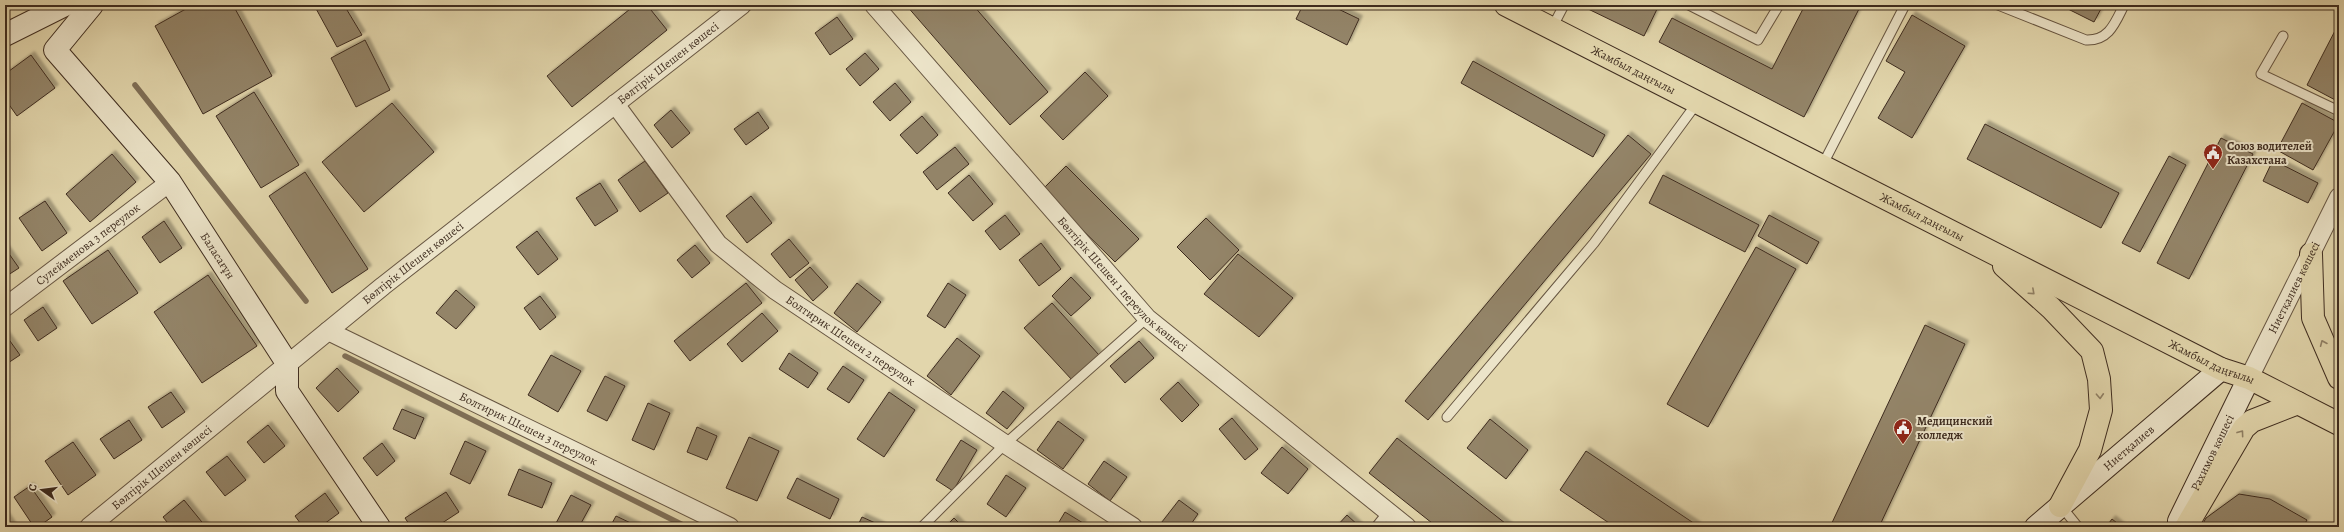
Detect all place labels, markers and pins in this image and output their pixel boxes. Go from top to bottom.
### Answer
place label: Союз водителей Казахстана [2227,138,2312,168]
public building icon: Союз водителей Казахстана [2202,142,2224,170]
place label: Медицинский колледж [1917,413,1993,443]
public building icon: Медицинский колледж [1892,417,1914,445]

